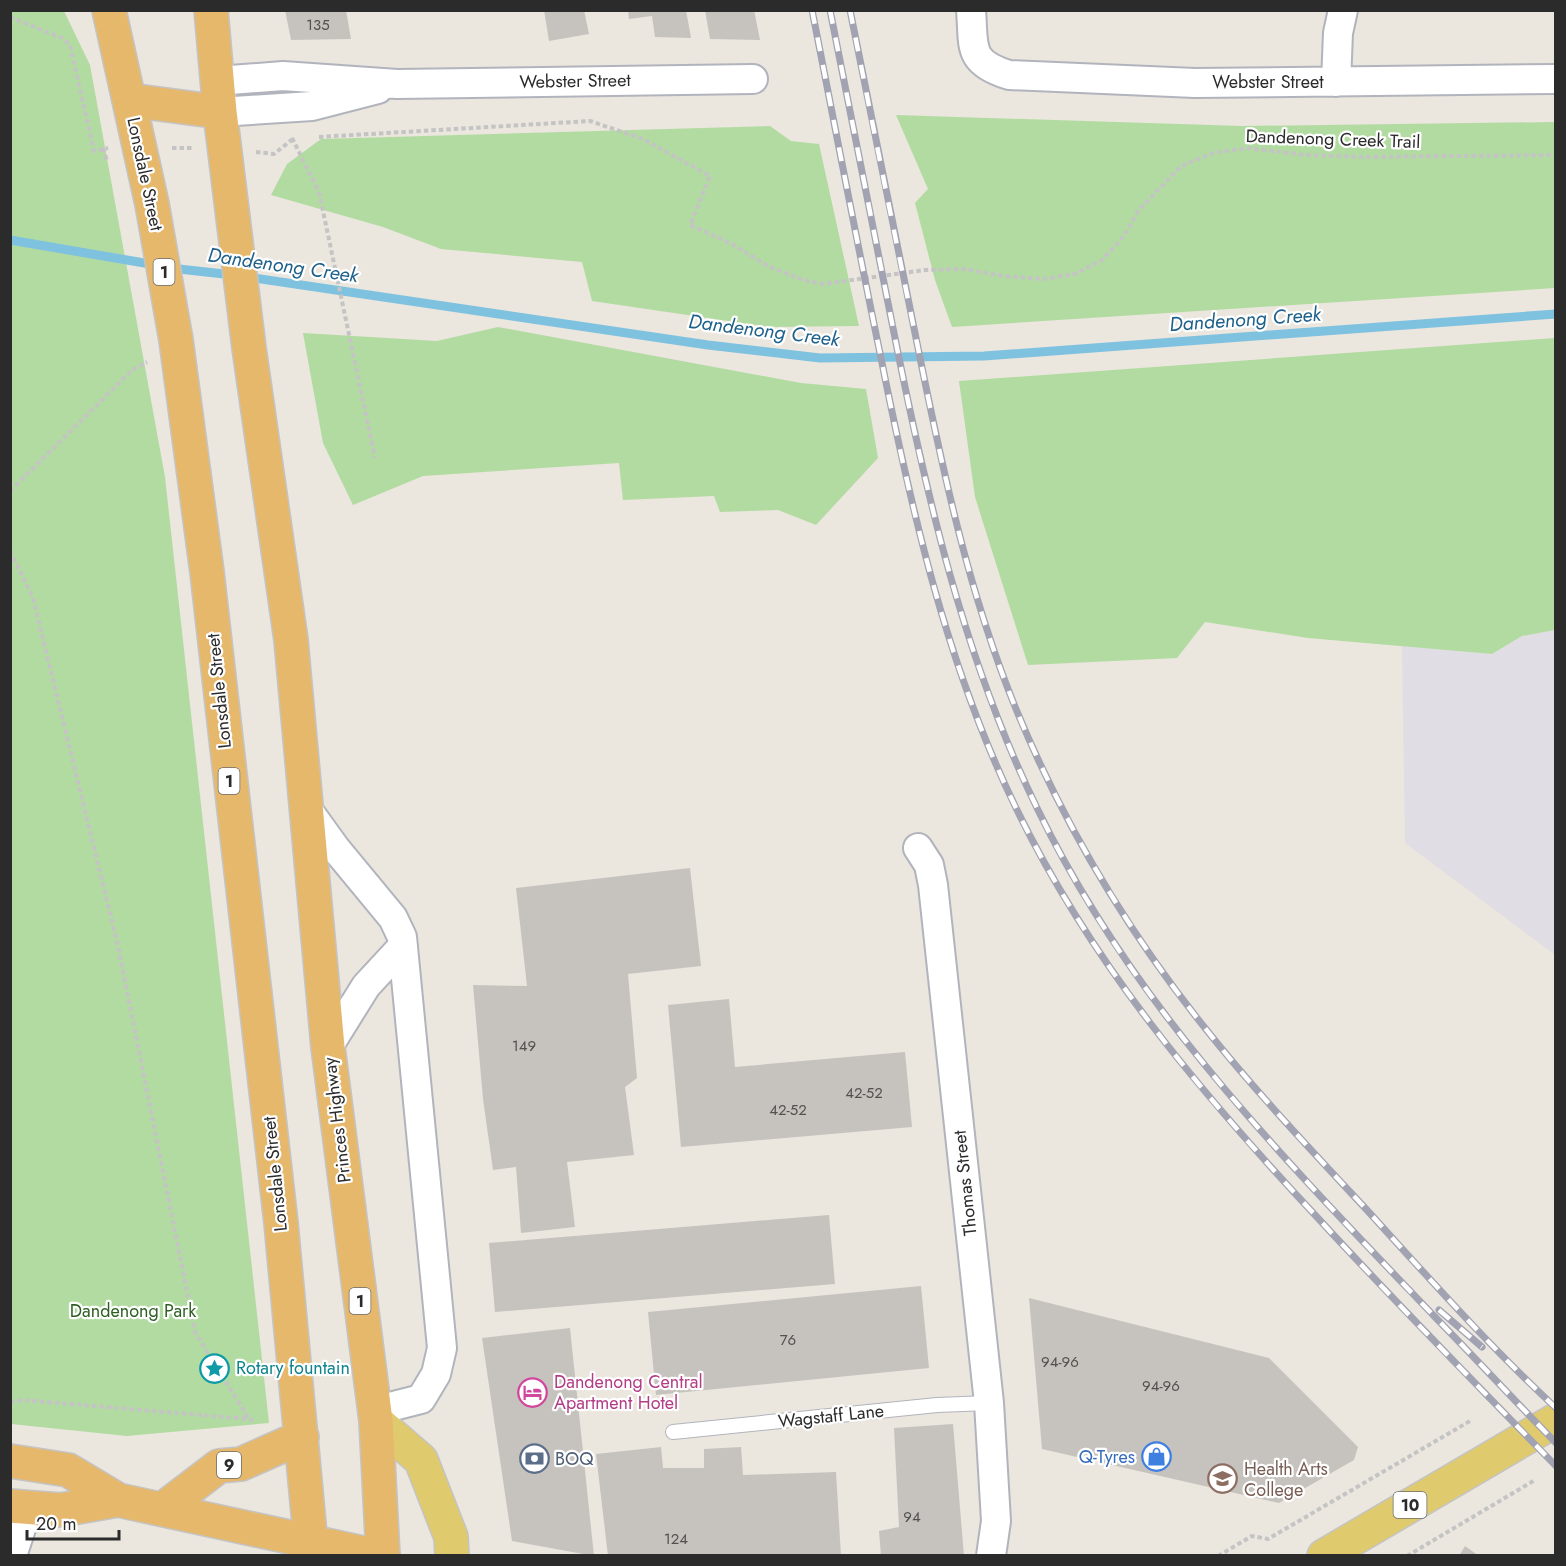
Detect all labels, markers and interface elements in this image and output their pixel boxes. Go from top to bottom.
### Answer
house number: 135 [306,14,330,36]
street label: Webster Street [519,67,632,95]
street label: Webster Street [1212,69,1324,95]
street label: Lonsdale Street [120,115,170,234]
street label: Dandenong Creek Trail [1245,123,1421,155]
water label: Dandenong Creek [206,241,362,291]
road number: 1 [154,259,174,285]
water label: Dandenong Creek [1168,300,1323,339]
water label: Dandenong Creek [687,307,842,354]
street label: Lonsdale Street [200,632,238,750]
road number: 1 [218,768,240,794]
house number: 149 [512,1035,536,1057]
street label: Princes Highway [316,1056,358,1184]
house number: 42-52 [845,1082,883,1104]
house number: 42-52 [769,1099,807,1121]
street label: Lonsdale Street [256,1115,294,1233]
street label: Thomas Street [946,1128,983,1237]
road number: 1 [350,1288,370,1314]
park label: Dandenong Park [70,1298,196,1324]
house number: 76 [780,1329,796,1351]
house number: 94-96 [1041,1351,1079,1373]
place icon: Rotary fountain [199,1352,231,1384]
place label: Rotary fountain [236,1355,350,1381]
place label: Dandenong Central Apartment Hotel [554,1369,703,1416]
house number: 94-96 [1142,1375,1180,1397]
hotel icon: Dandenong Central Apartment Hotel [517,1376,549,1408]
street label: Wagstaff Lane [777,1398,885,1434]
shop icon: Q-Tyres [1140,1441,1172,1473]
bank icon: BOQ [518,1443,550,1475]
place label: Q-Tyres [1079,1444,1135,1470]
place label: BOQ [555,1446,594,1472]
road number: 9 [217,1452,241,1478]
place label: Health Arts College [1244,1456,1328,1503]
school or university icon: Health Arts College [1207,1463,1239,1495]
road number: 10 [1394,1492,1426,1518]
scale bar [27,1503,118,1541]
house number: 94 [903,1506,921,1528]
text: 20 m [36,1511,76,1537]
house number: 124 [664,1528,688,1550]

